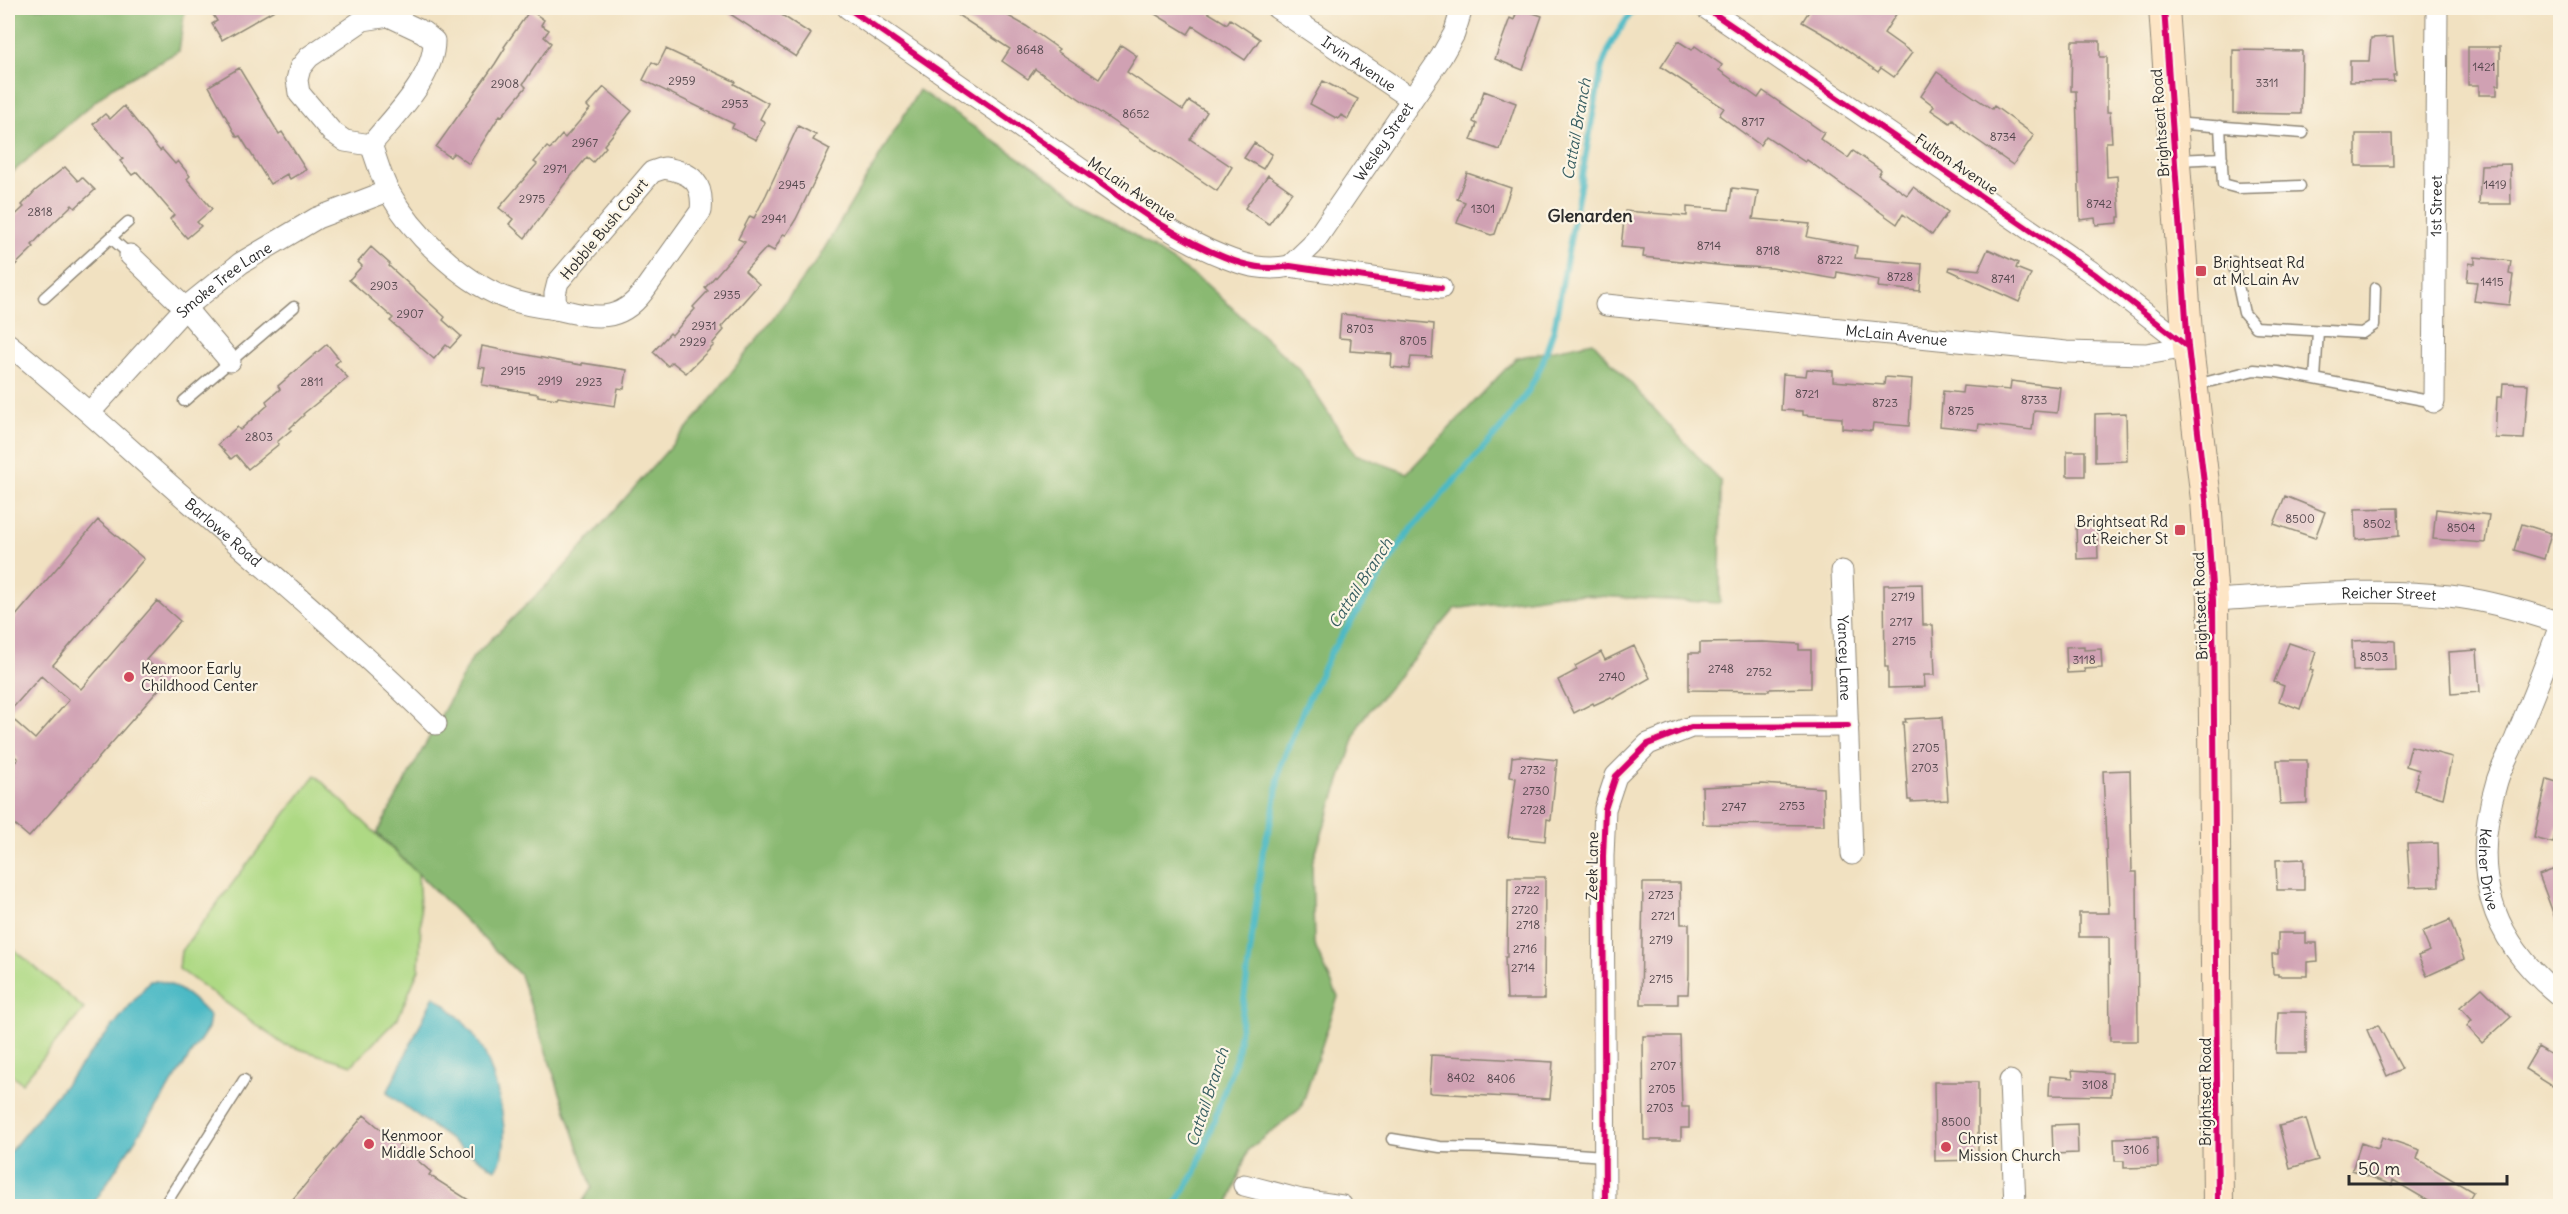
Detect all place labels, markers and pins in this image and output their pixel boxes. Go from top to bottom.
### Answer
place label: Brightseat Rd at McLain Av [2213,253,2305,289]
marker: Brightseat Rd at McLain Av [2194,264,2208,278]
place label: Brightseat Rd at Reicher St [2076,512,2168,548]
marker: Brightseat Rd at Reicher St [2173,523,2187,537]
place label: Kenmoor Early Childhood Center [141,659,258,695]
marker: Kenmoor Early Childhood Center [122,670,136,684]
place label: Kenmoor Middle School [381,1126,474,1162]
place label: Christ Mission Church [1958,1129,2061,1165]
marker: Kenmoor Middle School [362,1137,376,1151]
marker: Christ Mission Church [1939,1140,1953,1154]

